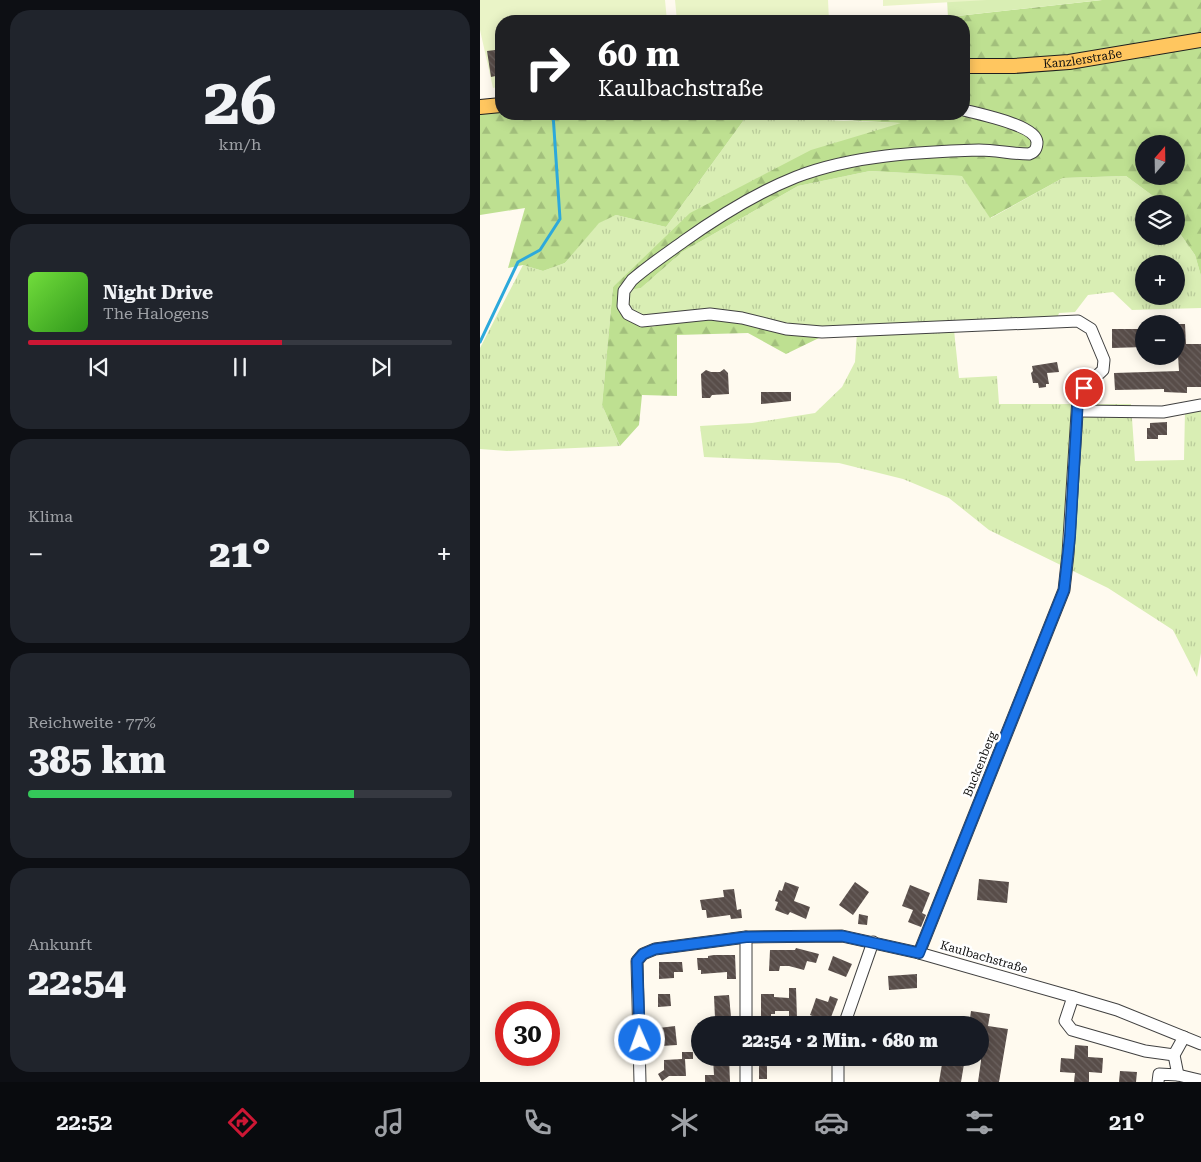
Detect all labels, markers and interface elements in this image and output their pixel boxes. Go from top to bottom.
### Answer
text: 60 m [598,34,680,75]
icon: right [515,35,580,100]
street label: Kanzlerstraße [1043,46,1123,71]
text: 26 [204,64,276,140]
text: Kaulbachstraße [598,76,763,101]
text: km/h [219,135,261,154]
north arrow [1135,135,1185,185]
map controls [1135,135,1185,365]
button: layers [1135,195,1185,245]
button: + [1135,255,1185,305]
text: Night Drive [103,281,213,304]
text: The Halogens [103,304,209,323]
button: − [1135,315,1185,365]
icon: previous [85,353,113,381]
icon: pause [226,353,254,381]
icon: next [367,353,395,381]
pin [1063,367,1105,409]
icon: arrive [1070,374,1098,402]
text: Klima [28,507,73,526]
text: 21° [209,532,271,576]
text: − [28,538,44,571]
text: + [436,538,452,571]
text: Reichweite · 77% [28,713,156,732]
street label: Buckenberg [961,729,1000,799]
text: 385 km [28,738,166,782]
text: Ankunft [28,935,92,954]
street label: Kaulbachstraße [939,938,1030,976]
text: 22:54 [28,960,126,1004]
speed limit sign: 30 [495,1001,560,1066]
position arrow [613,1013,665,1065]
text: 22:54 · 2 Min. · 680 m [742,1029,938,1052]
icon: directions [225,1105,260,1140]
icon: music [372,1105,407,1140]
icon: phone [520,1105,555,1140]
icon: climate [667,1105,702,1140]
icon: car [814,1105,849,1140]
icon: filters [962,1105,997,1140]
text: 22:52 [56,1110,112,1135]
text: 21° [1109,1110,1145,1135]

